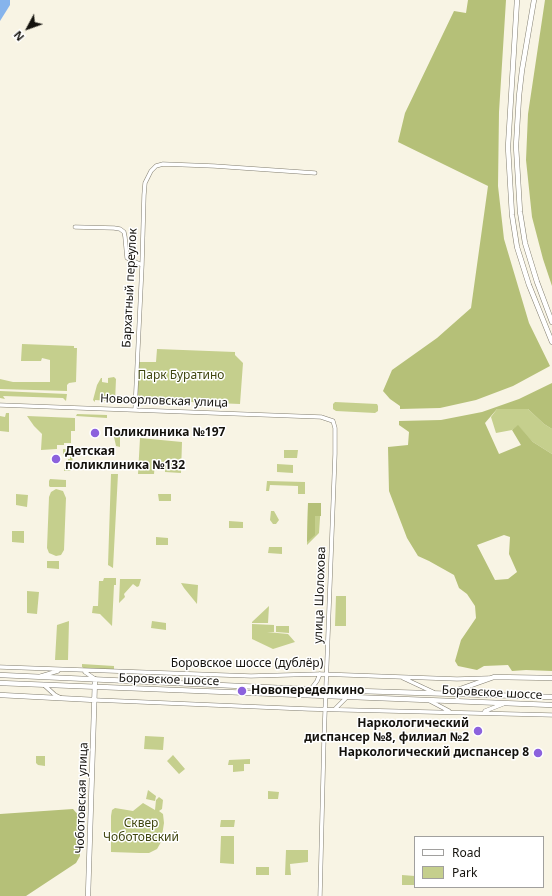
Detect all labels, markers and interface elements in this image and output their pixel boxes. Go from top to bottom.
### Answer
north arrow [8,8,48,48]
text: N [10,28,27,45]
street label: Бархатный переулок [120,228,140,348]
park label: Парк Буратино [138,369,224,383]
street label: Новоорловская улица [100,392,228,410]
place label: Поликлиника №197 [104,426,225,440]
marker: Поликлиника №197 [89,427,101,439]
place label: Детская поликлиника №132 [65,445,185,473]
marker: Детская поликлиника №132 [50,453,62,465]
street label: улица Шолохова [311,546,329,644]
street label: Боровское шоссе (дублёр) [171,657,323,671]
street label: Боровское шоссе [118,671,220,689]
street label: Боровское шоссе [441,683,543,703]
place label: Новопеределкино [251,684,365,698]
marker: Новопеределкино [236,685,248,697]
place label: Наркологический диспансер №8, филиал №2 [304,717,469,745]
marker: Наркологический диспансер №8, филиал №2 [472,725,484,737]
street label: Чоботовская улица [73,742,91,854]
place label: Наркологический диспансер 8 [338,746,529,760]
marker: Наркологический диспансер 8 [532,747,544,759]
park label: Сквер Чоботовский [103,817,179,845]
legend [414,836,544,888]
text: Road [452,844,481,861]
text: Park [452,864,477,881]

